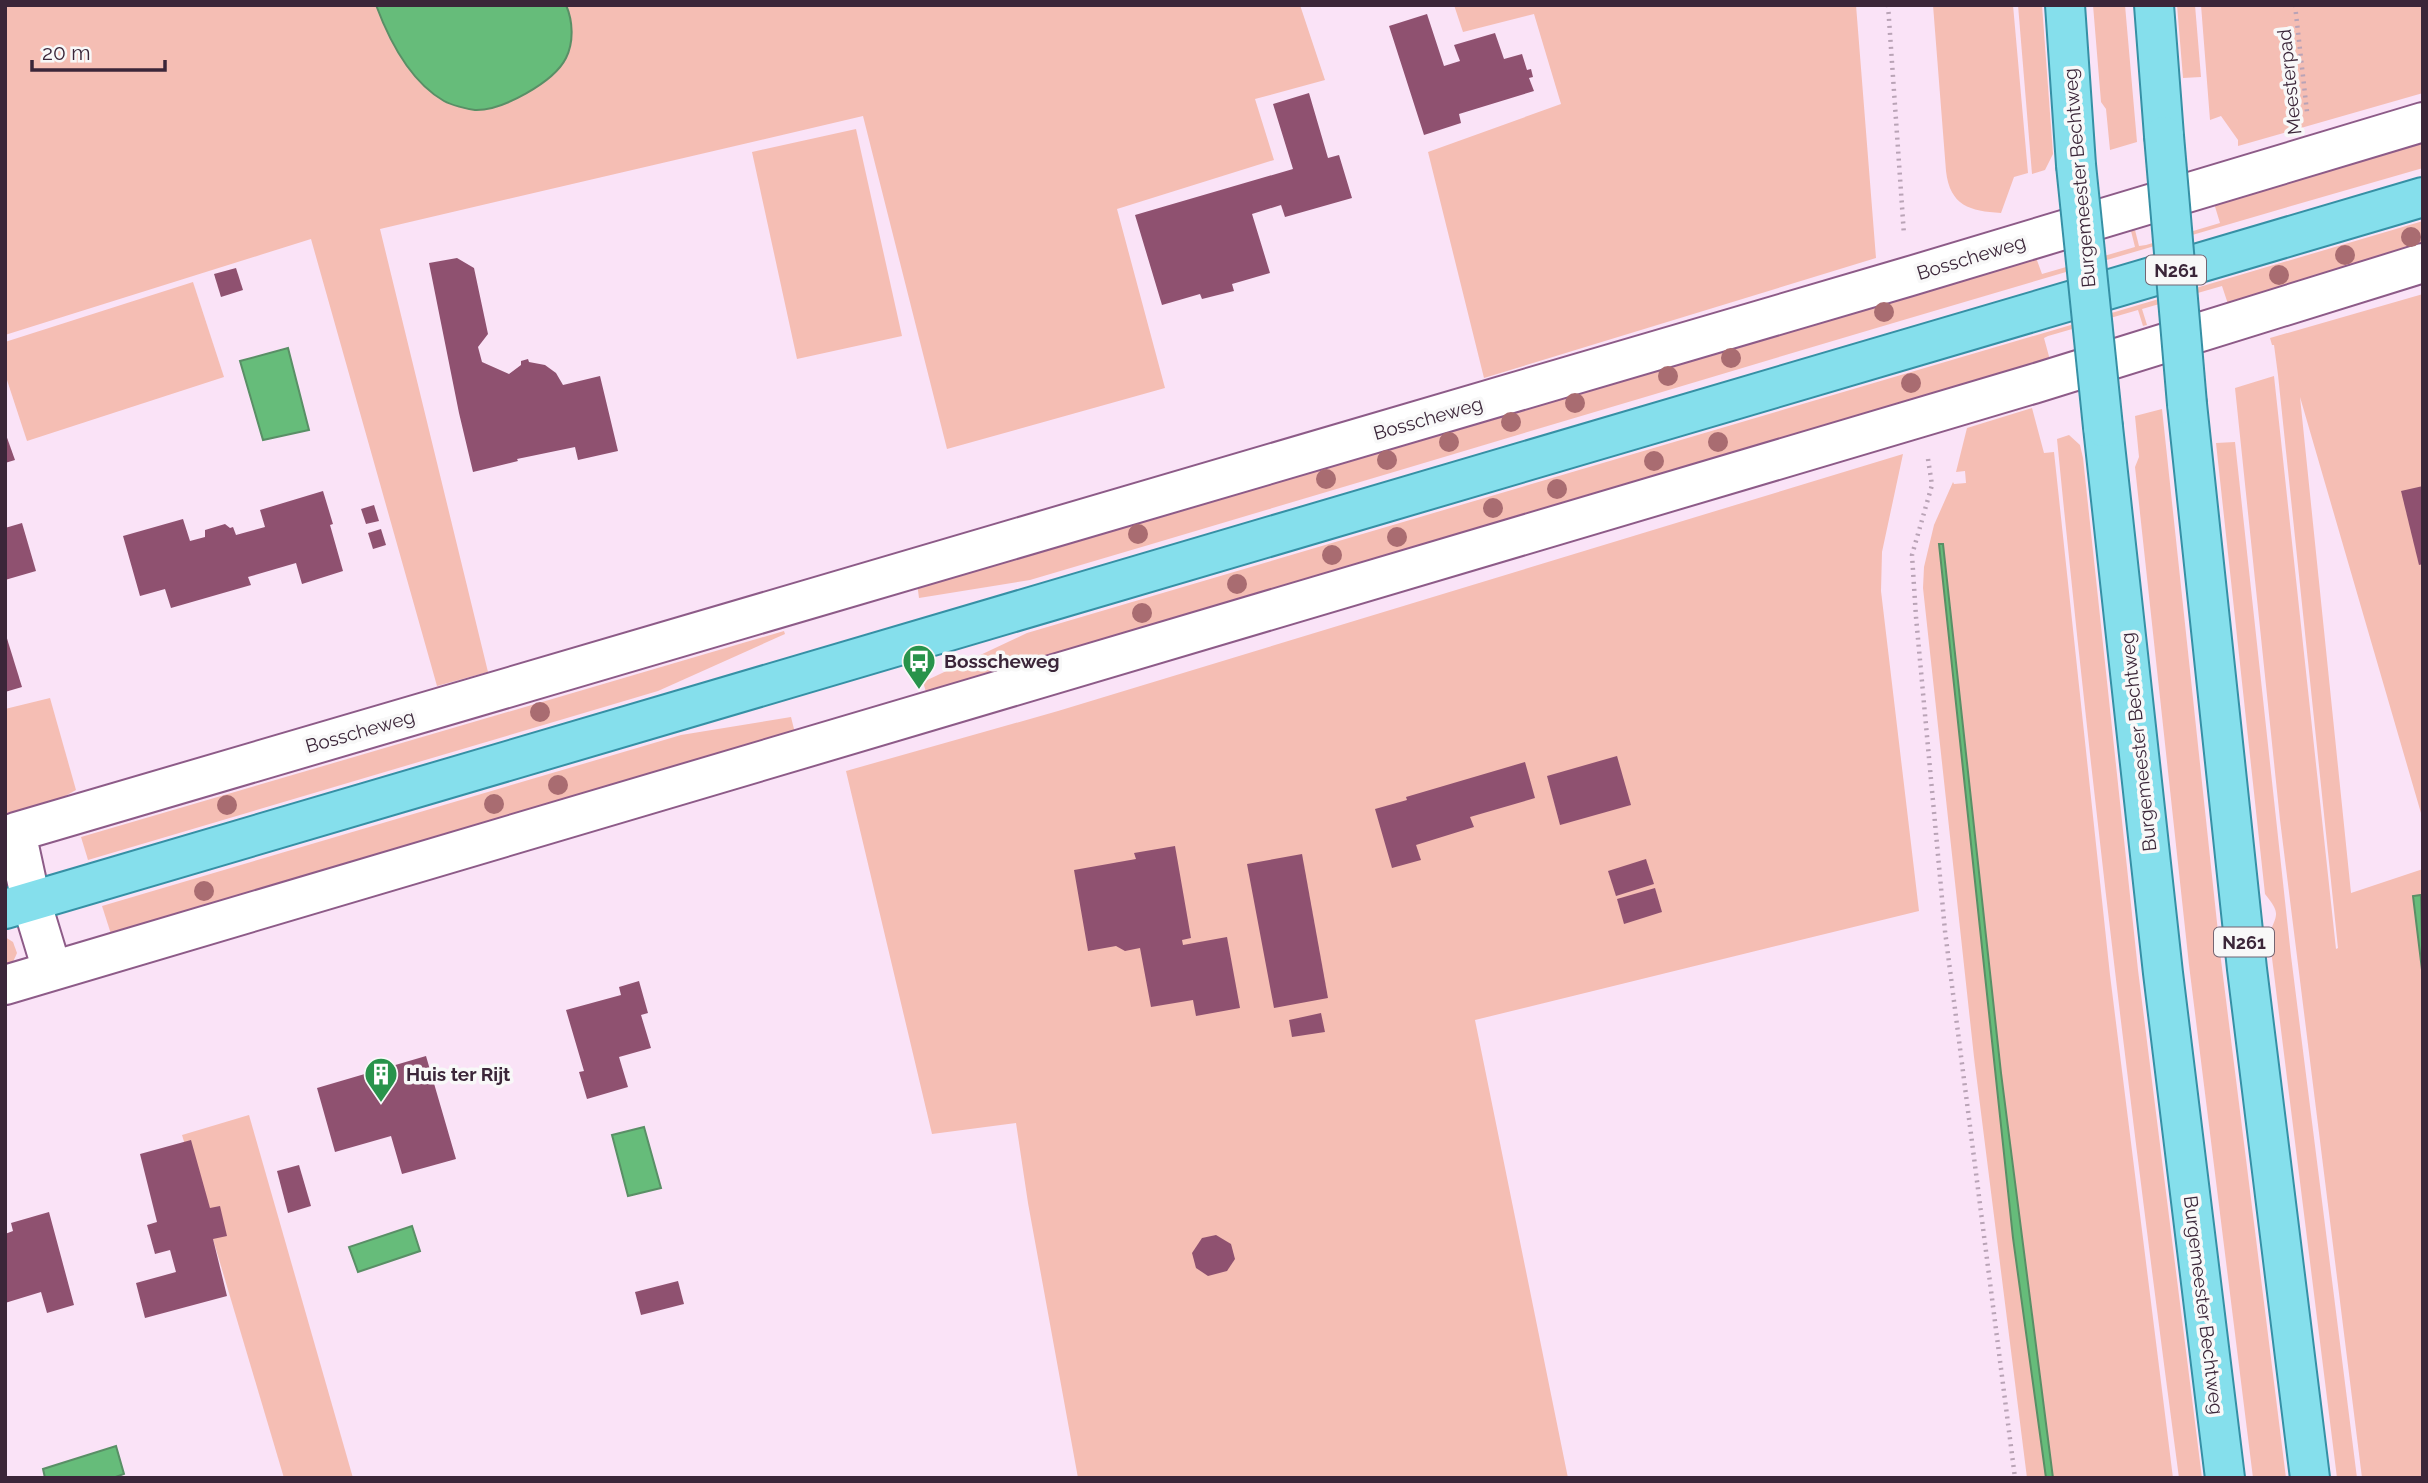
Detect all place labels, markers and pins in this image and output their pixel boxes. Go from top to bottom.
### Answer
bus stop icon: Bosscheweg [900,642,938,691]
place label: Bosscheweg [944,650,1060,672]
building icon: Huis ter Rijt [362,1055,400,1104]
place label: Huis ter Rijt [406,1063,511,1085]

